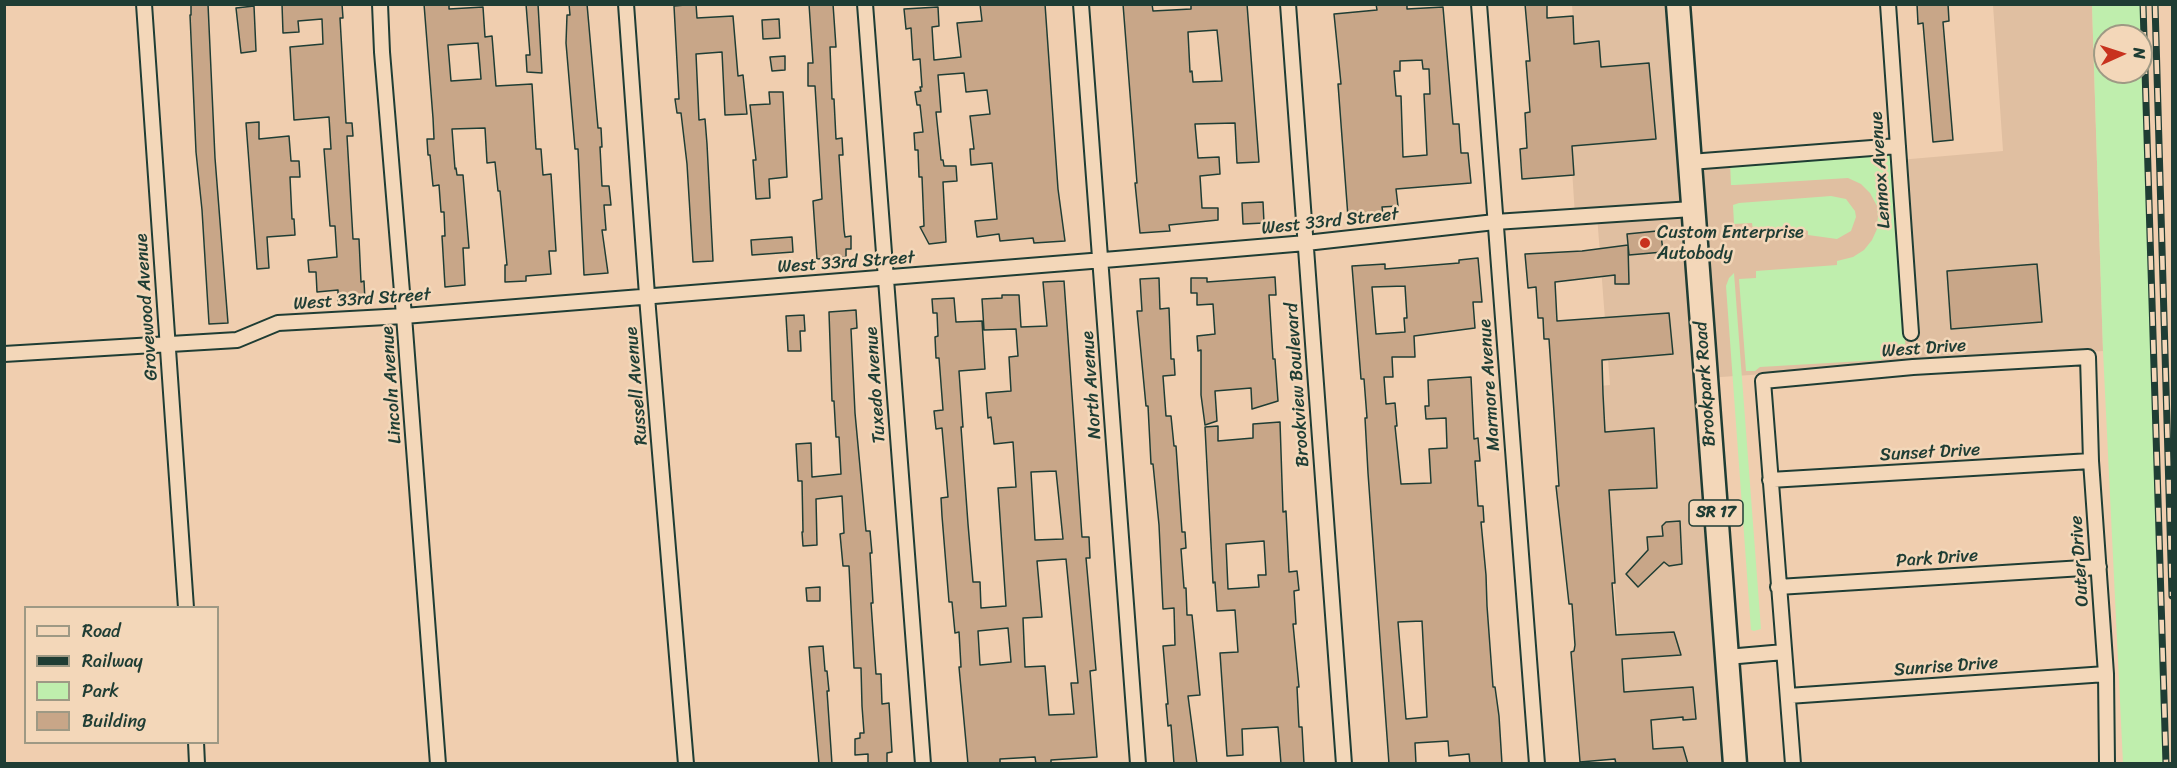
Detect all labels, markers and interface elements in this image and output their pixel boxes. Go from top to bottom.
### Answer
north arrow [2093,24,2153,84]
text: N [2125,47,2154,59]
street label: Lennox Avenue [1866,111,1896,229]
street label: West 33rd Street [1260,204,1400,240]
place label: Custom Enterprise Autobody [1657,222,1804,264]
street label: Grovewood Avenue [131,233,163,381]
marker: Custom Enterprise Autobody [1638,236,1652,250]
street label: West 33rd Street [777,247,915,279]
street label: West 33rd Street [293,284,431,316]
street label: Brookview Boulevard [1281,302,1315,468]
street label: Marmore Avenue [1475,318,1505,452]
street label: Brookpark Road [1691,321,1721,447]
street label: Lincoln Avenue [377,325,407,445]
street label: Russell Avenue [621,326,653,446]
street label: Tuxedo Avenue [861,326,891,444]
street label: North Avenue [1077,330,1107,440]
street label: West Drive [1881,335,1967,363]
street label: Sunset Drive [1879,440,1981,466]
road number: SR 17 [1689,500,1743,526]
street label: Outer Drive [2066,515,2094,607]
street label: Park Drive [1895,545,1979,573]
legend [24,606,219,744]
text: Road [82,615,121,647]
text: Railway [82,645,143,677]
street label: Sunrise Drive [1893,653,1999,681]
text: Park [82,675,119,707]
text: Building [82,705,146,737]

